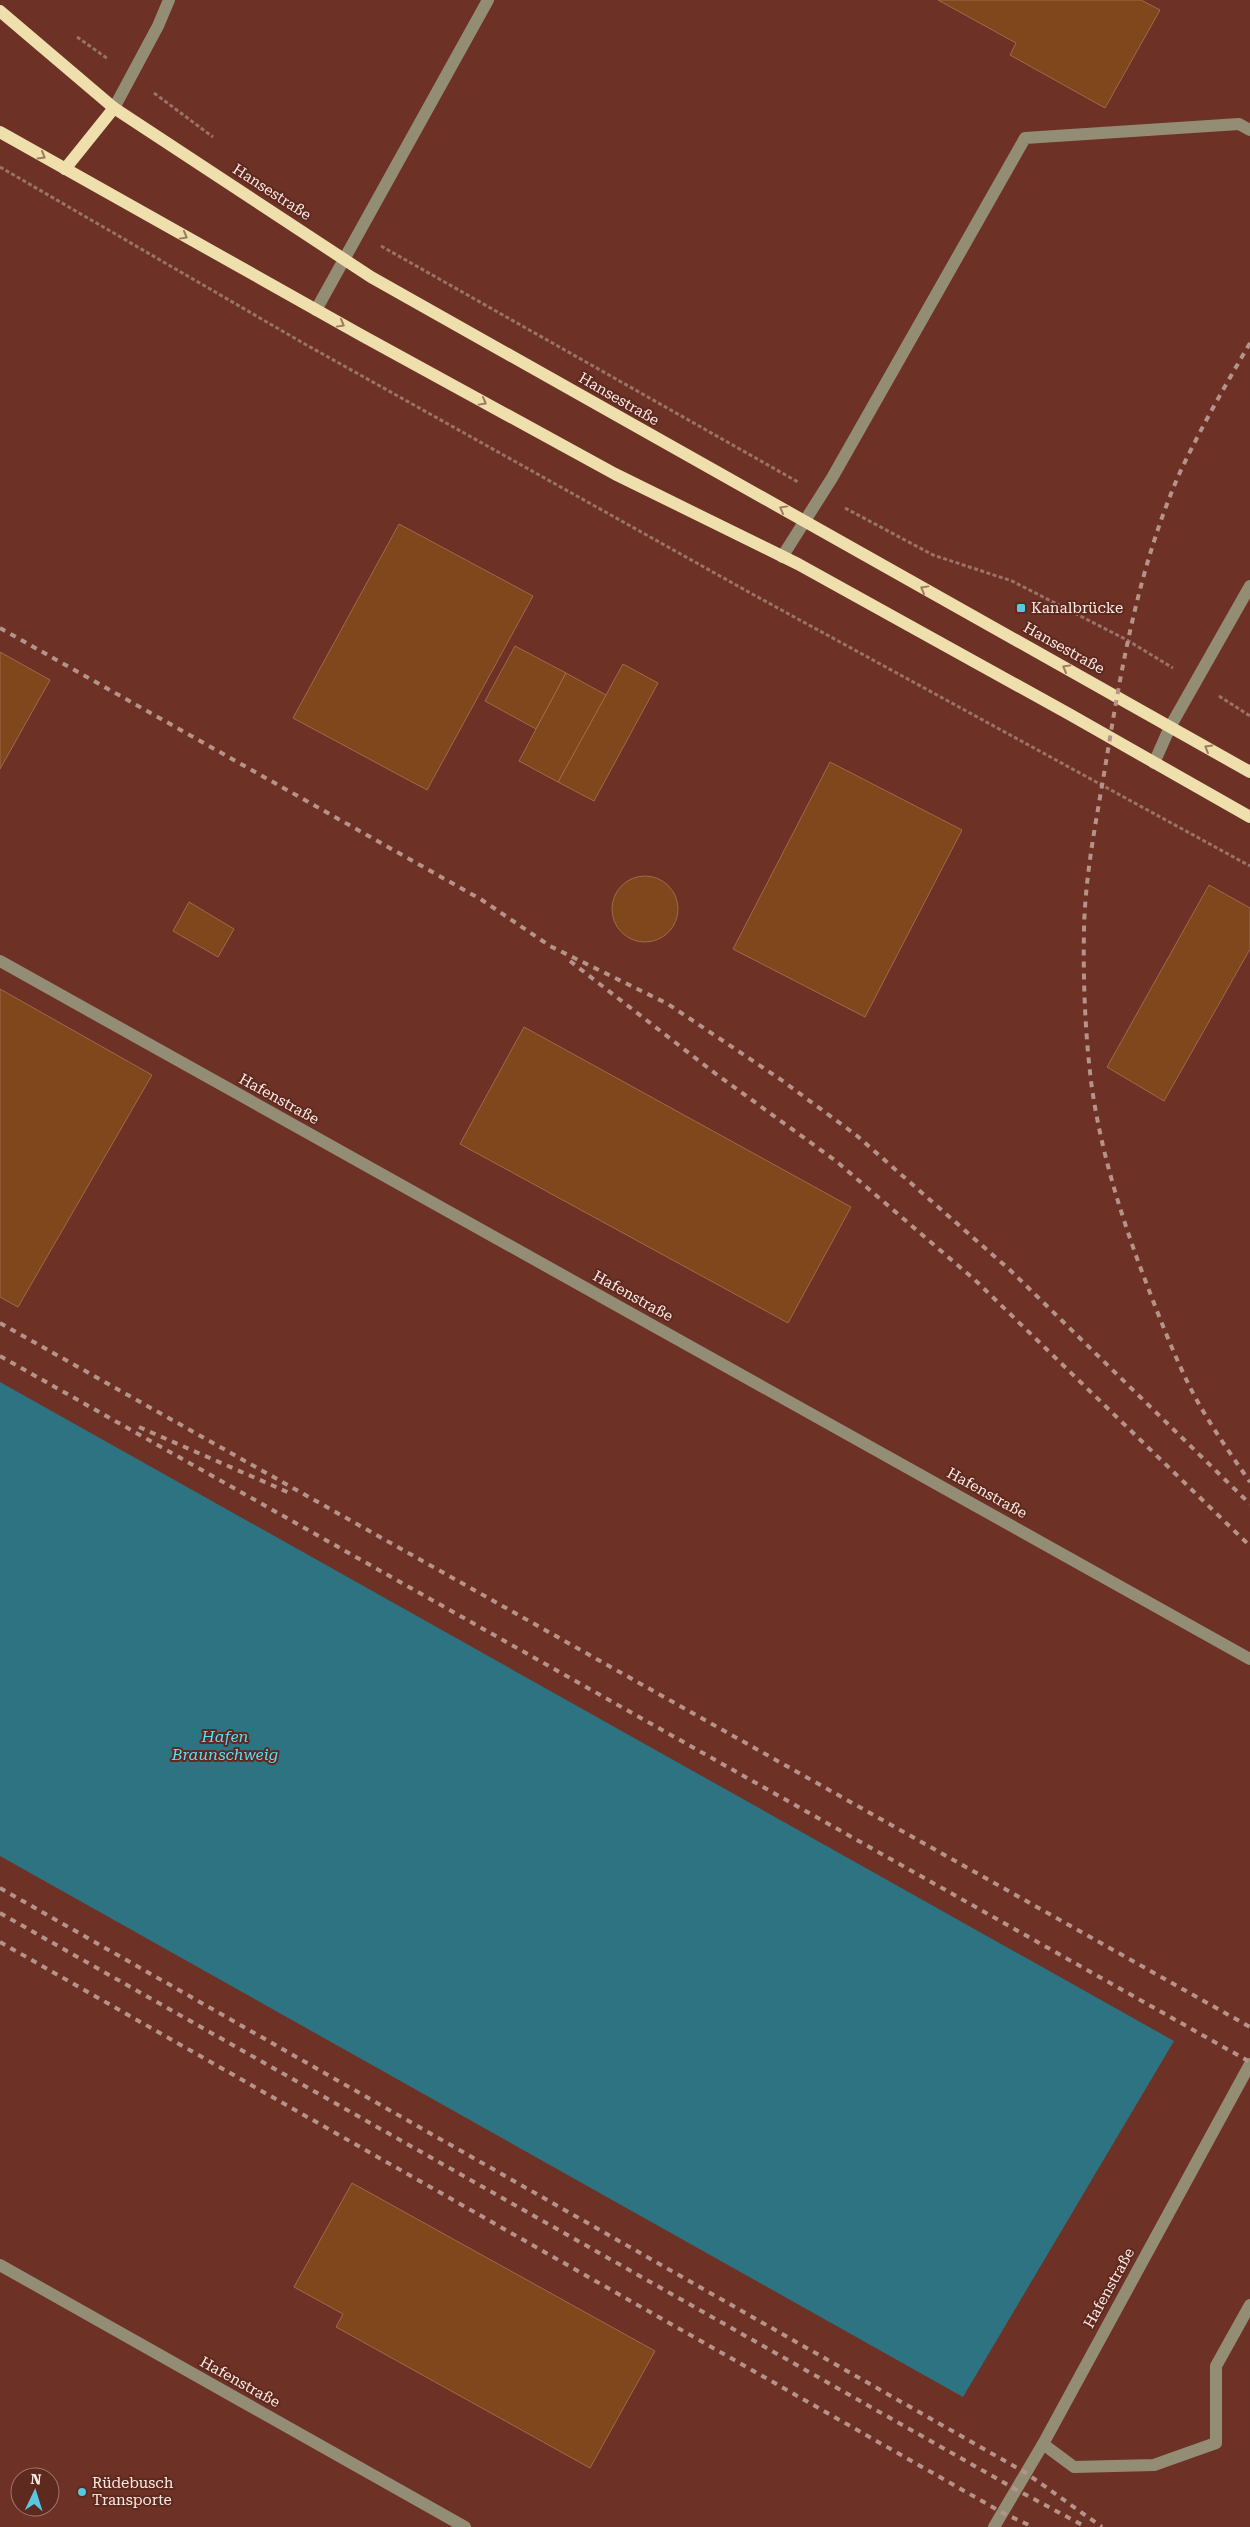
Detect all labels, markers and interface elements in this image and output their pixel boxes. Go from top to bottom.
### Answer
one-way arrow [37,149,46,159]
street label: Hansestraße [229,160,315,224]
one-way arrow [179,229,188,239]
one-way arrow [336,317,345,327]
street label: Hansestraße [576,369,662,429]
one-way arrow [478,396,487,406]
one-way arrow [779,506,788,516]
one-way arrow [921,585,930,595]
place label: Kanalbrücke [1031,599,1123,617]
marker: Kanalbrücke [1015,602,1027,614]
street label: Hansestraße [1020,618,1108,678]
one-way arrow [1062,664,1071,674]
one-way arrow [1204,744,1213,754]
street label: Hafenstraße [236,1070,322,1128]
street label: Hafenstraße [590,1267,676,1325]
street label: Hafenstraße [944,1464,1030,1522]
water label: Hafen Braunschweig [171,1727,278,1764]
street label: Hafenstraße [1080,2245,1138,2331]
street label: Hafenstraße [197,2353,283,2411]
north arrow [10,2467,60,2517]
text: N [30,2471,42,2487]
place label: Rüdebusch Transporte [92,2474,174,2509]
marker: Rüdebusch Transporte [76,2486,88,2498]

